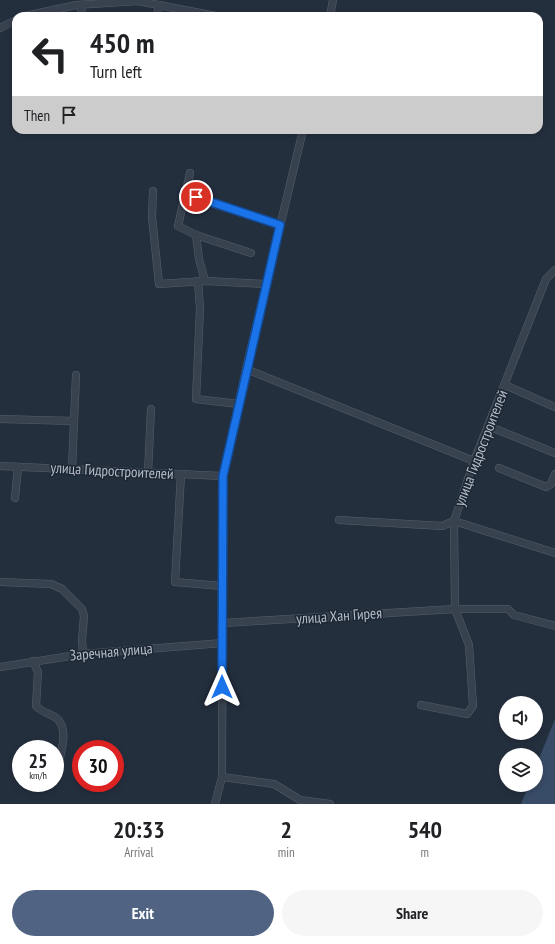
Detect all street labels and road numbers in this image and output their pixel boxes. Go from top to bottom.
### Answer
street label: улица Гидростроителей [450,387,511,509]
street label: улица Гидростроителей [50,458,174,483]
street label: улица Хан Гирея [295,603,383,628]
street label: Заречная улица [69,638,153,665]

